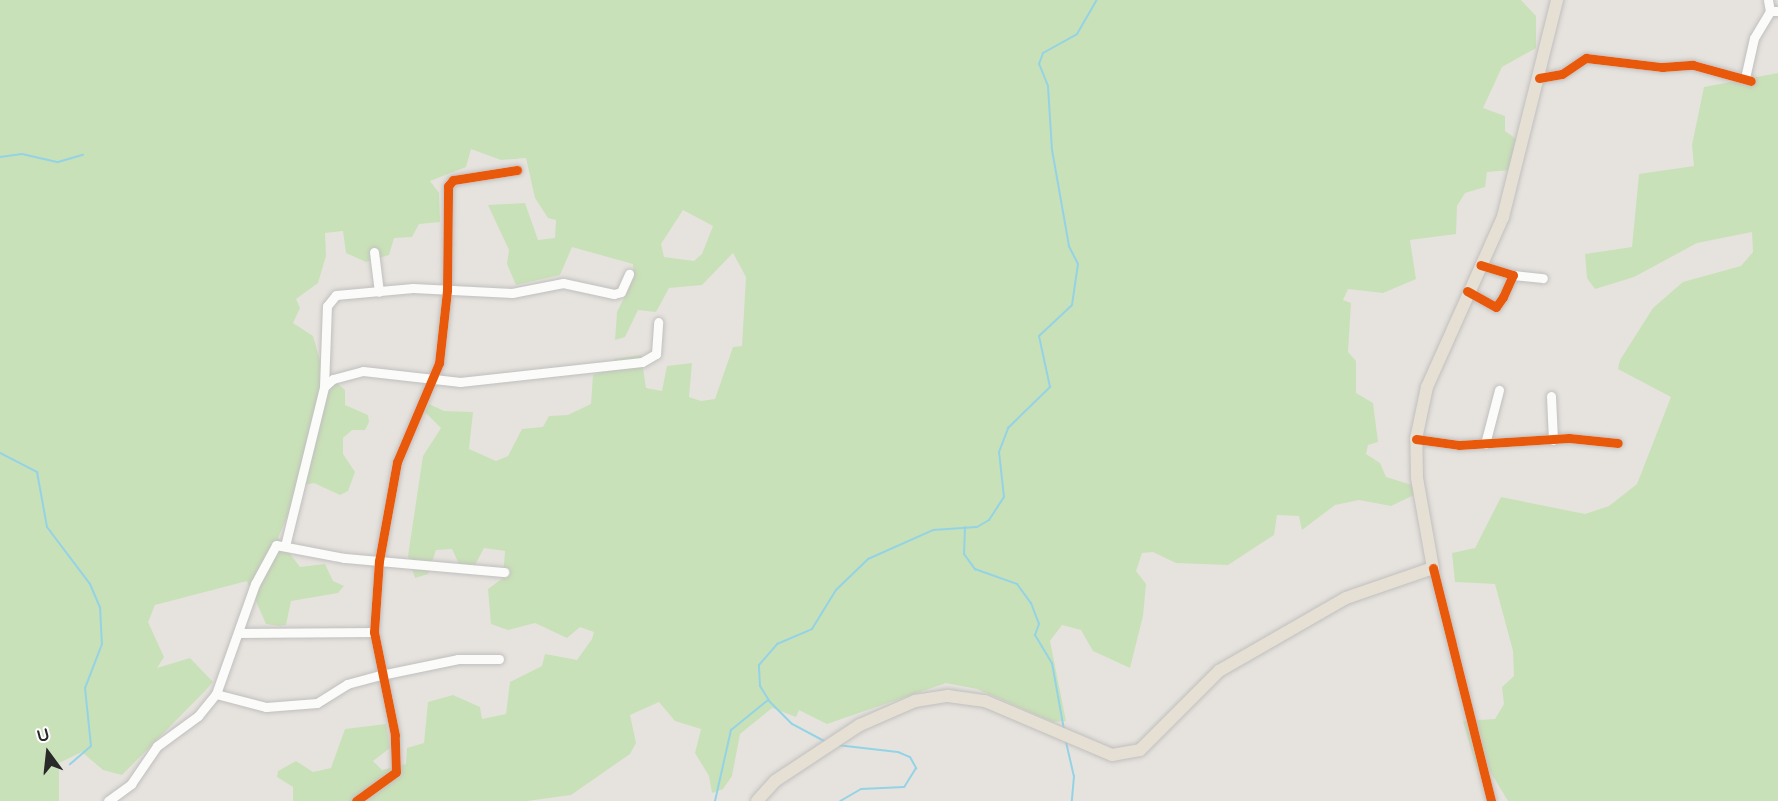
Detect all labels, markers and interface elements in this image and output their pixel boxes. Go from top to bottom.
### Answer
north arrow [18,723,78,783]
text: U [35,724,52,747]

